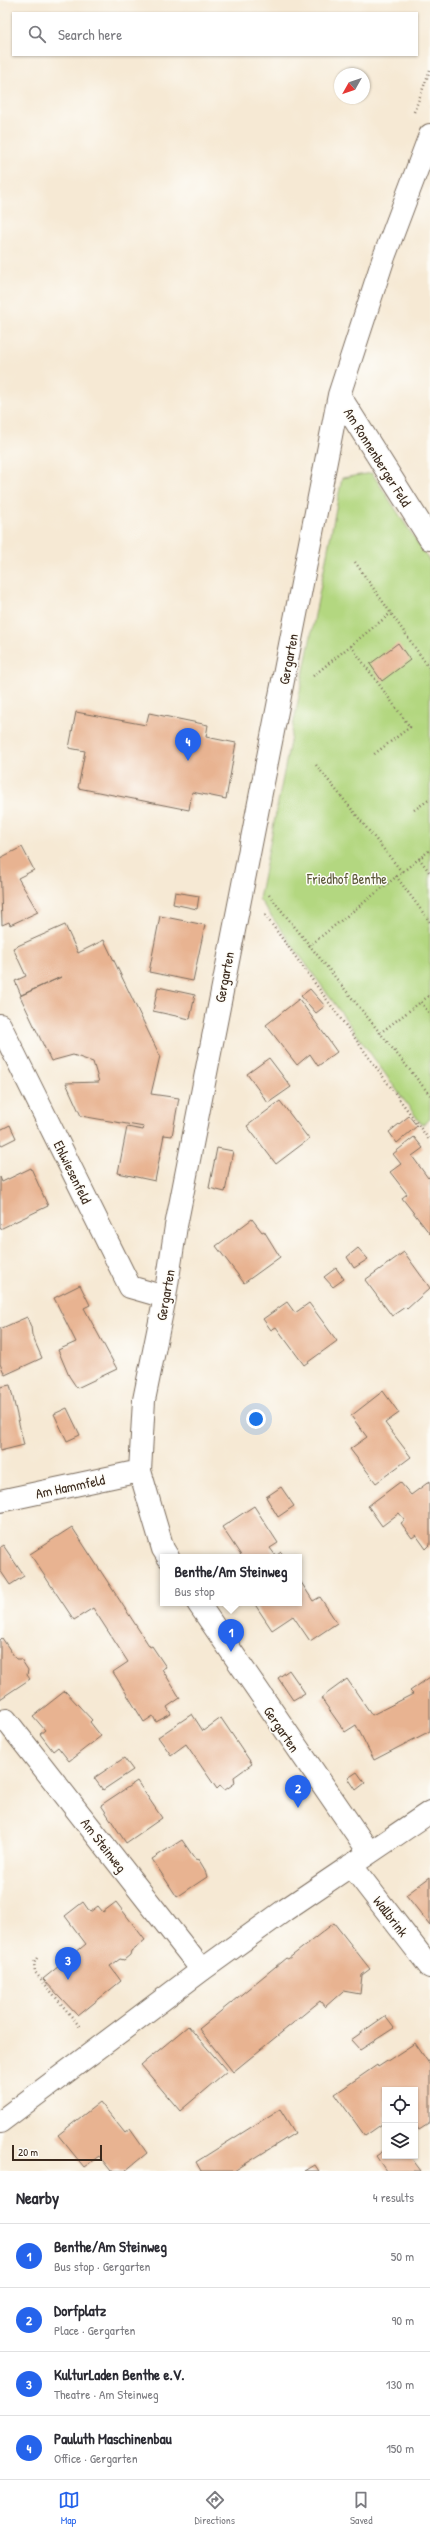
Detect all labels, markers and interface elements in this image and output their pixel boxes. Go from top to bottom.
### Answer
search box [12,12,418,56]
icon: search [26,23,48,45]
text: Search here [58,24,122,45]
north arrow [334,68,370,104]
street label: Am Ronnenberger Feld [339,404,416,511]
street label: Gergarten [274,632,303,686]
pin: 4 [175,728,201,761]
park label: Friedhof Benthe [306,869,387,888]
street label: Gergarten [210,950,239,1004]
street label: Ehlwiesenfeld [50,1137,97,1207]
street label: Gergarten [151,1268,180,1322]
your location [246,1409,266,1429]
street label: Am Hammfeld [34,1469,107,1503]
popup [160,1554,302,1606]
text: Benthe/Am Steinweg [175,1561,287,1582]
text: Bus stop [175,1582,215,1600]
pin: 1 [218,1619,244,1652]
street label: Gergarten [259,1702,304,1756]
pin: 2 [285,1775,311,1808]
street label: Am Steinweg [76,1814,131,1877]
street label: Wallbrink [369,1892,413,1940]
pin: 3 [55,1947,81,1980]
map controls [382,2087,418,2159]
button: locate [382,2087,418,2123]
button: layers [382,2123,418,2159]
scale bar [12,2143,102,2162]
text: 20 m [18,2145,38,2159]
text: Nearby [16,2186,59,2209]
text: 4 results [373,2188,414,2206]
text: Benthe/Am Steinweg [54,2236,167,2257]
text: 1 [27,2247,31,2265]
text: 50 m [391,2247,414,2265]
text: Bus stop · Gergarten [54,2257,150,2275]
text: Dorfplatz [54,2300,106,2321]
text: 2 [26,2311,32,2329]
text: 90 m [392,2311,414,2329]
text: Place · Gergarten [54,2321,135,2339]
text: KulturLaden Benthe e.V. [54,2364,184,2385]
text: 3 [26,2375,32,2393]
text: 130 m [386,2375,414,2393]
text: Theatre · Am Steinweg [54,2385,159,2403]
text: Pauluth Maschinenbau [54,2428,172,2449]
text: 4 [27,2439,31,2457]
text: 150 m [386,2439,414,2457]
text: Office · Gergarten [54,2449,138,2467]
tab: Map [58,2489,80,2527]
tab: Directions [195,2489,235,2527]
tab: Saved [350,2489,372,2527]

